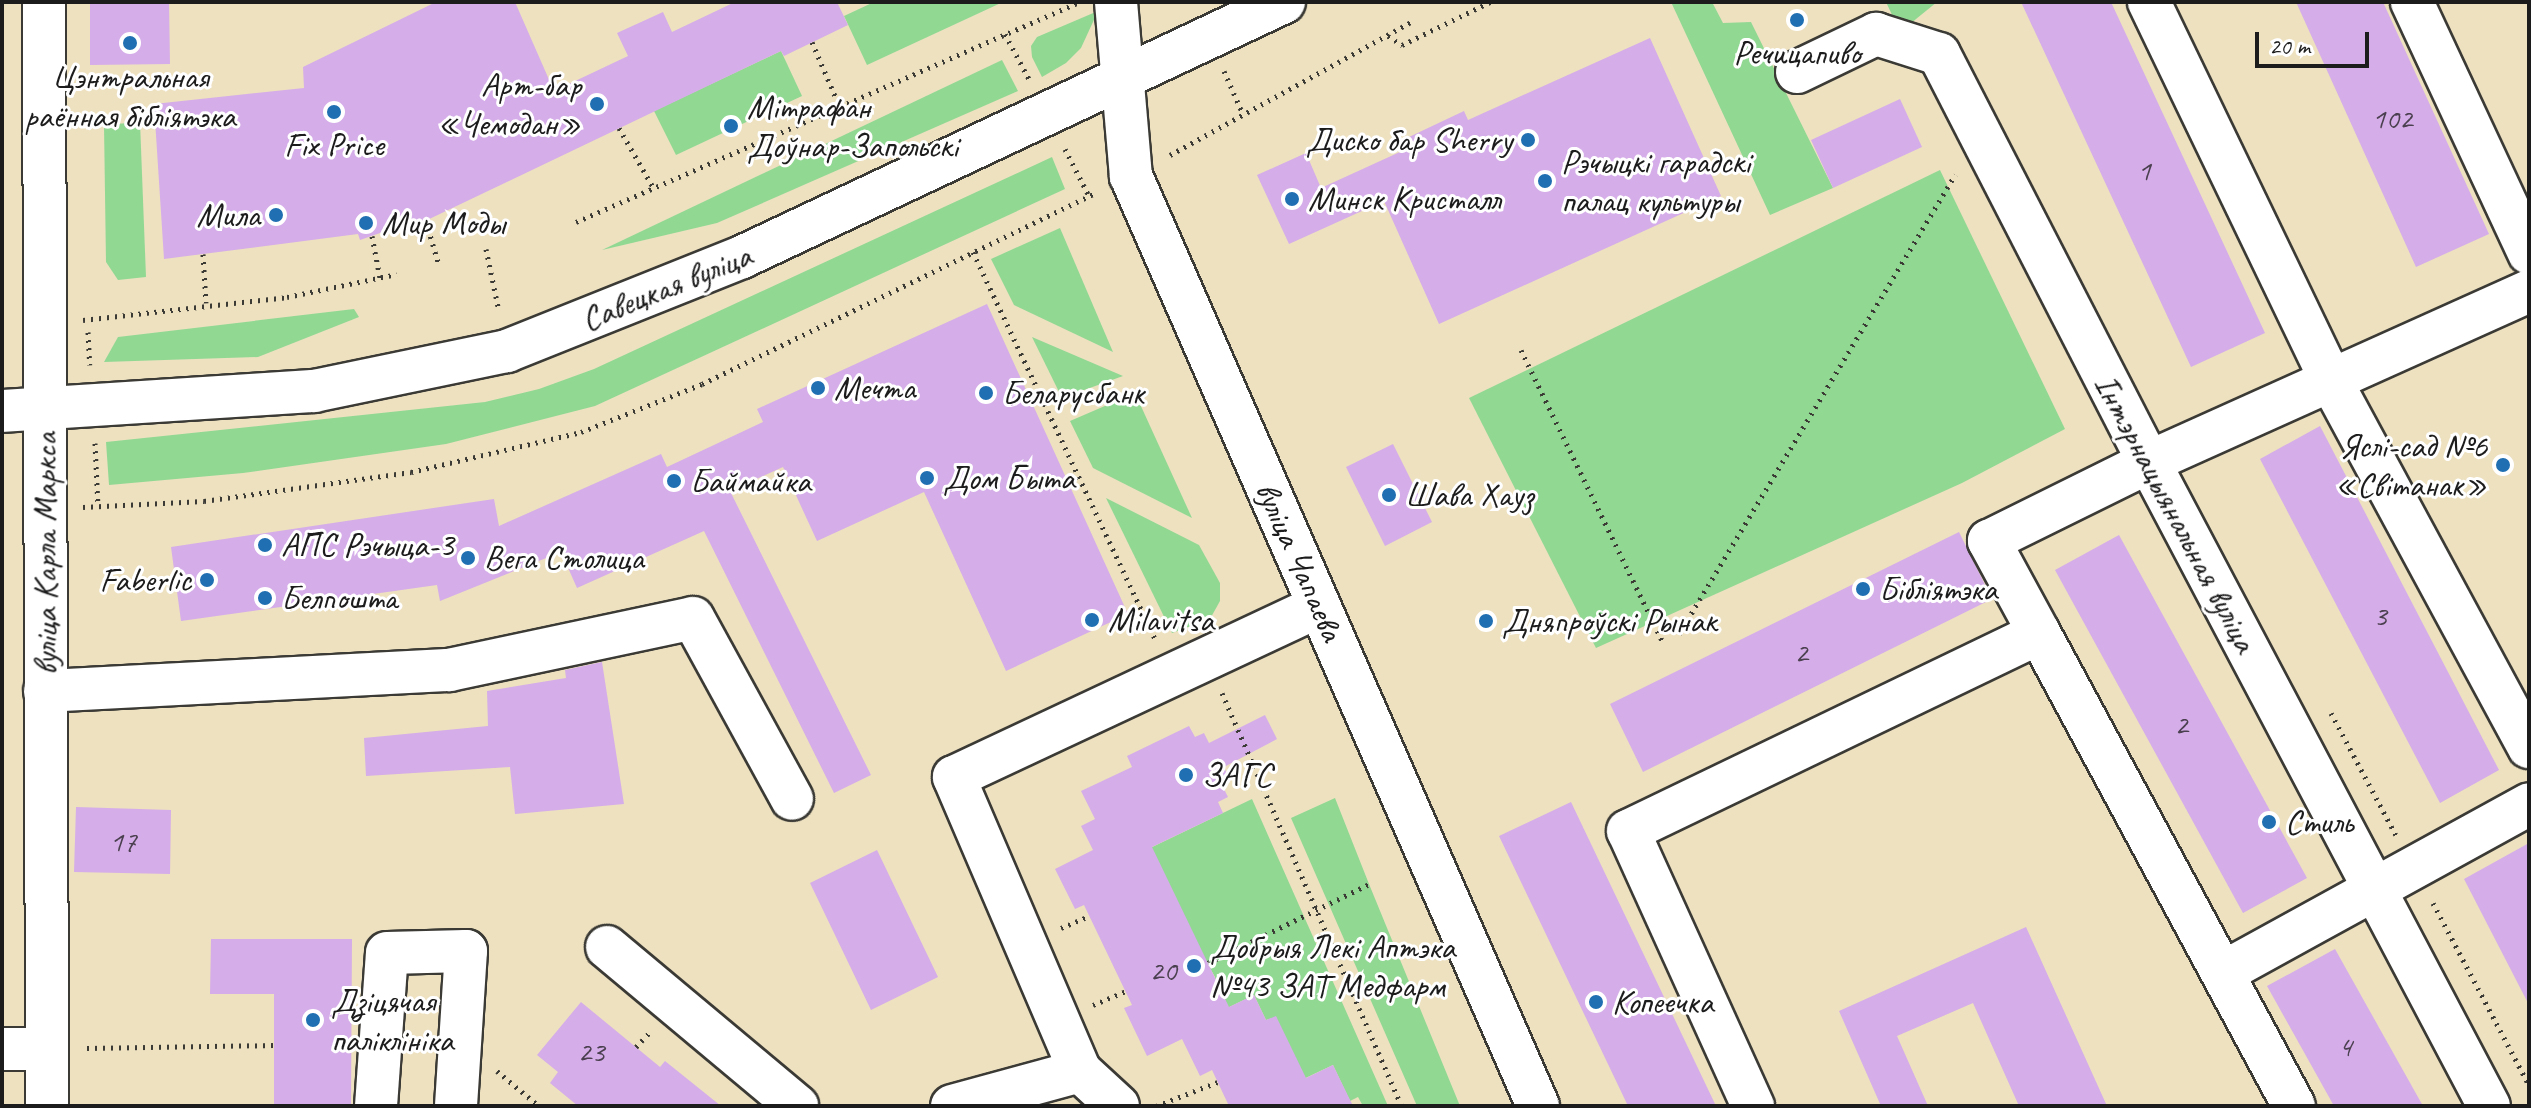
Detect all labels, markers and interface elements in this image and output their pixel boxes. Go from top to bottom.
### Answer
marker: Речицапиво [1788,11,1806,29]
scale bar [2259,16,2373,66]
text: 20 m [2269,31,2310,61]
place label: Речицапиво [1734,33,1860,73]
marker: Цэнтральная раённая бібліятэка [121,34,139,52]
place label: Цэнтральная раённая бібліятэка [24,56,236,136]
place label: Арт-бар «Чемодан» [438,64,581,144]
place label: Мітрафан Доўнар-Запольскі [747,86,958,166]
marker: Арт-бар «Чемодан» [588,95,606,113]
house number: 102 [2372,100,2412,136]
marker: Fix Price [325,103,343,121]
marker: Мітрафан Доўнар-Запольскі [722,117,740,135]
place label: Диско бар Sherry [1304,120,1512,160]
place label: Fix Price [284,125,384,165]
marker: Диско бар Sherry [1519,131,1537,149]
place label: Рэчыцкі гарадскі палац культуры [1561,141,1750,220]
house number: 1 [2137,152,2151,188]
marker: Рэчыцкі гарадскі палац культуры [1536,172,1554,190]
place label: Минск Кристалл [1308,179,1500,219]
marker: Минск Кристалл [1283,190,1301,208]
place label: Мила [197,195,260,235]
place label: Мир Моды [382,203,506,243]
marker: Мила [267,206,285,224]
marker: Мир Моды [357,214,375,232]
street label: Савецкая вуліца [575,234,757,340]
place label: Мечта [834,368,915,408]
street label: Інтэрнацыянальная вуліца [2086,368,2266,658]
place label: Беларусбанк [1002,373,1144,413]
marker: Мечта [809,379,827,397]
marker: Беларусбанк [977,384,995,402]
place label: Яслі-сад №6 «Світанак» [2335,425,2487,504]
street label: вуліца Карла Маркса [25,434,65,674]
marker: Яслі-сад №6 «Світанак» [2494,456,2512,474]
place label: Дом Быта [943,458,1074,498]
place label: Баймайка [690,461,811,501]
marker: Дом Быта [918,469,936,487]
marker: Баймайка [665,472,683,490]
street label: вуліца Чапаева [1247,475,1353,647]
place label: Шава Хауз [1405,475,1533,515]
marker: Шава Хауз [1380,486,1398,504]
place label: АПС Рэчыца-3 [281,525,454,565]
marker: АПС Рэчыца-3 [256,536,274,554]
place label: Вега Столица [484,538,642,578]
marker: Вега Столица [459,549,477,567]
place label: Faberlic [99,560,191,600]
place label: Бібліятэка [1879,569,1997,609]
marker: Faberlic [198,571,216,589]
place label: Белпошта [281,578,397,618]
marker: Бібліятэка [1854,580,1872,598]
marker: Белпошта [256,589,274,607]
house number: 3 [2373,597,2387,633]
place label: Milavitsa [1108,600,1214,640]
place label: Дняпроўскі Рынак [1502,601,1716,641]
marker: Milavitsa [1083,611,1101,629]
marker: Дняпроўскі Рынак [1477,612,1495,630]
house number: 2 [1794,634,1808,670]
house number: 2 [2174,706,2188,742]
place label: ЗАГС [1202,755,1272,795]
marker: ЗАГС [1177,766,1195,784]
place label: Стиль [2285,802,2353,842]
marker: Стиль [2260,813,2278,831]
house number: 17 [110,823,136,859]
place label: Добрыя Лекі Аптэка №43 ЗАТ Медфарм [1210,926,1455,1006]
house number: 20 [1150,952,1176,988]
marker: Добрыя Лекі Аптэка №43 ЗАТ Медфарм [1185,957,1203,975]
place label: Дзіцячая паліклініка [331,980,453,1060]
place label: Копеечка [1612,982,1713,1022]
marker: Копеечка [1587,993,1605,1011]
marker: Дзіцячая паліклініка [302,1009,324,1031]
house number: 4 [2338,1028,2352,1064]
house number: 23 [578,1033,604,1069]

